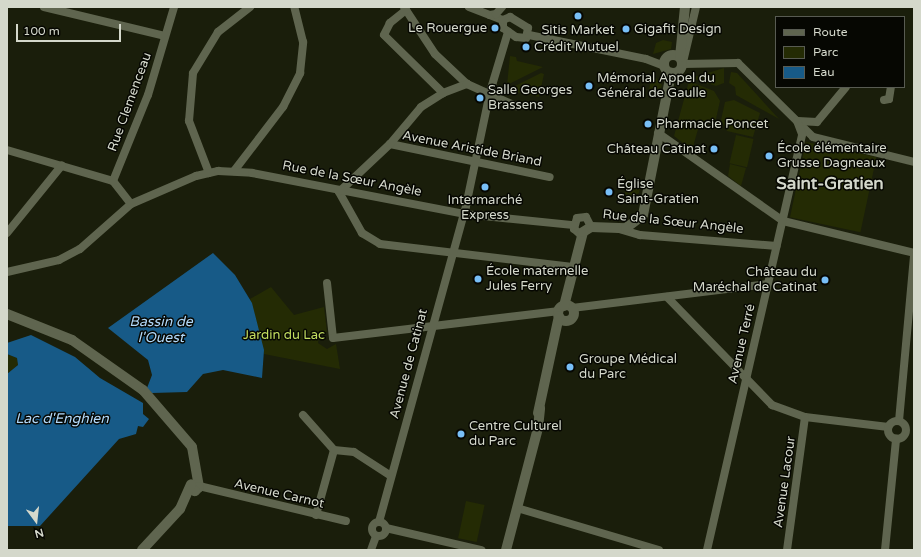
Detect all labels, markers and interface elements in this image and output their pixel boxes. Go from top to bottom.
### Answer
marker: Sitis Market [573,11,583,21]
scale bar [18,16,123,42]
legend [775,16,905,88]
place label: Le Rouergue [408,20,487,36]
place label: Gigafit Design [634,21,722,37]
place label: Sitis Market [541,22,615,38]
marker: Le Rouergue [490,23,500,33]
text: 100 m [23,24,60,38]
marker: Gigafit Design [621,24,631,34]
text: Route [813,25,847,39]
place label: Crédit Mutuel [534,39,619,55]
marker: Crédit Mutuel [521,42,531,52]
text: Parc [813,45,838,59]
street label: Rue Clemenceau [105,50,155,154]
text: Eau [813,65,835,79]
place label: Mémorial Appel du Général de Gaulle [597,71,715,102]
marker: Mémorial Appel du Général de Gaulle [584,81,594,91]
place label: Salle Georges Brassens [488,83,572,114]
marker: Salle Georges Brassens [475,93,485,103]
place label: Pharmacie Poncet [656,116,769,132]
marker: Pharmacie Poncet [643,119,653,129]
street label: Avenue Aristide Briand [401,128,543,170]
place label: Château Catinat [607,141,706,157]
place label: École élémentaire Grusse Dagneaux [777,141,887,172]
marker: Château Catinat [709,144,719,154]
marker: École élémentaire Grusse Dagneaux [764,151,774,161]
street label: Rue de la Sœur Angèle [281,158,423,200]
district label: Saint-Gratien [776,174,884,194]
place label: Église Saint-Gratien [617,177,699,208]
marker: Intermarché Express [480,182,490,192]
marker: Église Saint-Gratien [604,187,614,197]
place label: Intermarché Express [448,193,522,224]
street label: Rue de la Sœur Angèle [602,207,744,237]
place label: École maternelle Jules Ferry [486,264,588,295]
place label: Château du Maréchal de Catinat [693,265,817,296]
marker: École maternelle Jules Ferry [473,274,483,284]
marker: Château du Maréchal de Catinat [820,275,830,285]
street label: Avenue Terré [725,303,759,385]
street label: Avenue de Catinat [387,307,431,421]
water label: Bassin de l'Ouest [129,314,193,346]
park label: Jardin du Lac [243,327,325,343]
place label: Groupe Médical du Parc [579,352,677,383]
marker: Groupe Médical du Parc [564,361,576,373]
water label: Lac d'Enghien [15,411,109,427]
place label: Centre Culturel du Parc [469,419,562,450]
marker: Centre Culturel du Parc [456,429,466,439]
street label: Avenue Lacour [771,435,799,529]
street label: Avenue Carnot [232,476,326,512]
north arrow [16,501,56,541]
text: N [33,526,45,540]

